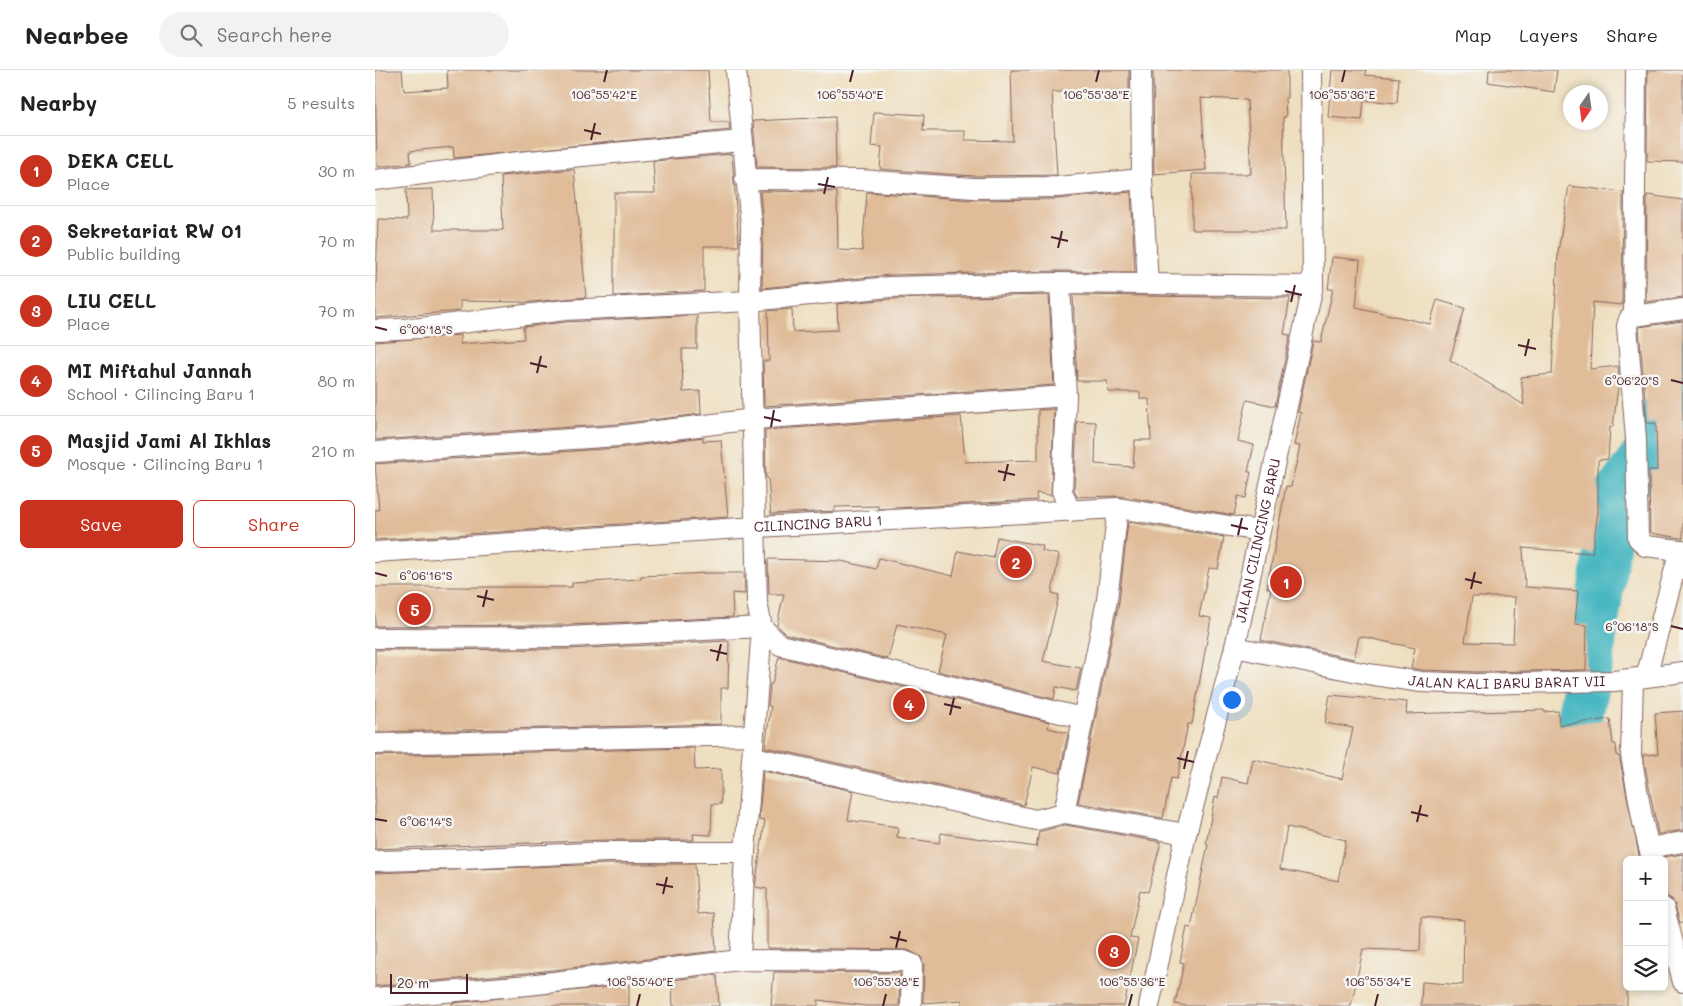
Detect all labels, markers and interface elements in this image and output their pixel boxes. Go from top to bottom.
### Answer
search box [159,12,509,57]
text: Nearbee [25,19,129,50]
icon: search [177,21,205,49]
text: Search here [217,22,332,47]
text: Map [1455,23,1491,47]
text: Layers [1519,23,1578,47]
text: Share [1606,23,1658,47]
north arrow [1563,85,1608,130]
text: 106°55'42"E [571,86,637,102]
text: 106°55'40"E [817,86,884,102]
text: 106°55'38"E [1063,86,1129,102]
text: 106°55'36"E [1309,86,1375,102]
text: Nearby [20,89,97,116]
text: 5 results [287,92,355,113]
text: DEKA CELL [67,148,174,173]
text: 1 [32,160,40,181]
text: 30 m [318,160,355,181]
text: Place [67,173,110,194]
text: Sekretariat RW 01 [67,218,242,243]
text: 2 [32,230,40,251]
text: 70 m [318,230,355,251]
text: Public building [67,243,180,264]
text: LIU CELL [67,288,156,313]
text: 3 [31,300,41,321]
text: 70 m [318,300,355,321]
text: Place [67,313,110,334]
text: 6°06'18"S [400,321,453,337]
text: MI Miftahul Jannah [67,358,252,383]
text: 4 [31,370,41,391]
text: 80 m [318,370,355,391]
text: 6°06'20"S [1605,372,1659,388]
text: School · Cilincing Baru 1 [67,383,255,404]
text: Masjid Jami Al Ikhlas [67,428,271,453]
text: 5 [31,440,41,461]
text: 210 m [311,440,355,461]
text: Mosque · Cilincing Baru 1 [67,453,264,474]
street label: JALAN CILINCING BARU [1231,457,1284,624]
button: Save [20,500,183,548]
button: Share [193,500,355,548]
street label: CILINCING BARU 1 [753,510,883,536]
pin: 2 [1000,543,1032,581]
pin: 1 [1270,563,1302,601]
text: 6°06'16"S [400,567,453,583]
pin: 5 [399,590,431,628]
text: 6°06'18"S [1606,618,1659,634]
street label: JALAN KALI BARU BARAT VII [1407,670,1606,693]
pin: 4 [893,685,925,723]
your location [1219,687,1245,713]
text: 6°06'14"S [400,813,453,829]
map controls [1623,856,1668,991]
button: + [1623,856,1668,901]
button: − [1623,901,1668,946]
pin: 3 [1098,932,1130,970]
button: layers [1623,946,1668,991]
scale bar [390,971,467,994]
text: 20 m [397,973,429,992]
text: 106°55'40"E [607,973,674,989]
text: 106°55'38"E [853,973,919,989]
text: 106°55'36"E [1099,973,1165,989]
text: 106°55'34"E [1345,973,1411,989]

